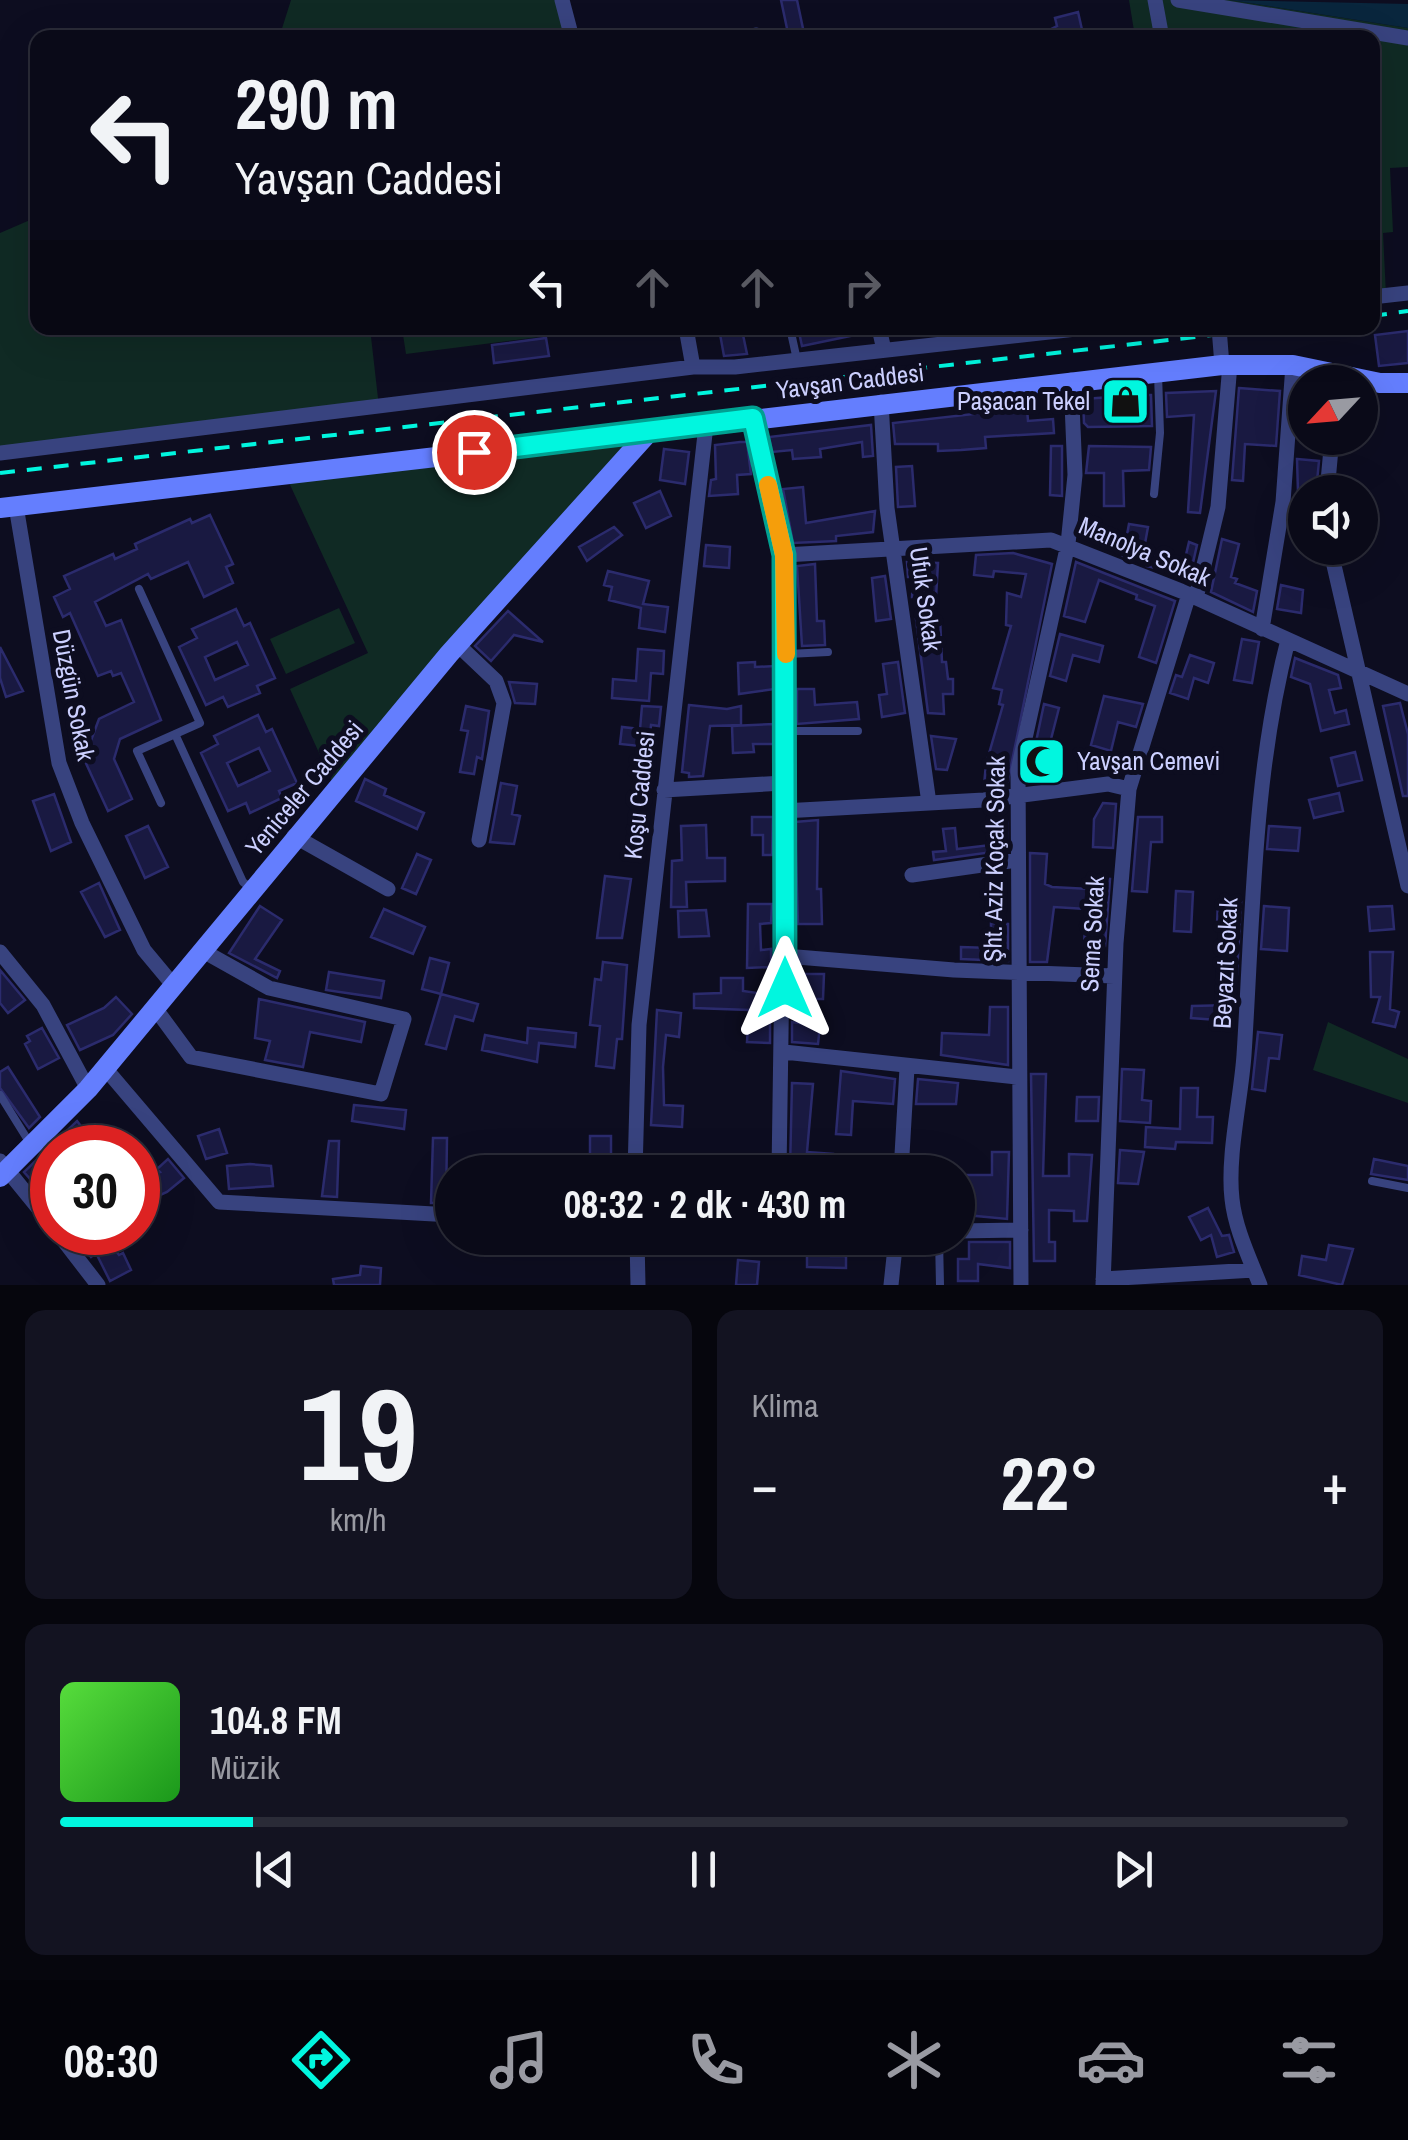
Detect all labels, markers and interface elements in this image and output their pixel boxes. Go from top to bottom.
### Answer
text: 290 m [235,57,398,151]
icon: left [70,70,200,200]
text: Yavşan Caddesi [235,147,503,208]
icon: left [520,260,575,315]
icon: ahead [625,260,680,315]
icon: ahead [730,260,785,315]
icon: right [835,260,890,315]
street label: Yavşan Caddesi [774,355,926,407]
north arrow [1288,365,1378,455]
map controls [1288,365,1378,565]
shop icon: Paşacan Tekel [1099,375,1151,427]
place label: Paşacan Tekel [957,384,1090,418]
pin [432,410,517,495]
icon: arrive [447,425,502,480]
button: sound [1288,475,1378,565]
street label: Manolya Sokak [1074,508,1217,594]
street label: Ufuk Sokak [902,545,950,654]
street label: Düzgün Sokak [45,626,104,764]
street label: Yeniceler Caddesi [237,713,371,863]
street label: Koşu Caddesi [615,729,663,861]
mosque icon: Yavşan Cemevi [1016,735,1068,787]
place label: Yavşan Cemevi [1077,744,1220,778]
street label: Şht. Aziz Koçak Sokak [975,755,1013,962]
street label: Sema Sokak [1072,874,1112,993]
street label: Beyazıt Sokak [1205,896,1245,1029]
position arrow [733,936,837,1040]
speed limit sign: 30 [30,1125,160,1255]
text: 08:32 · 2 dk · 430 m [564,1179,846,1230]
text: 19 [299,1345,418,1521]
text: Klima [752,1384,819,1427]
text: 22° [1001,1432,1099,1533]
text: − [752,1447,778,1521]
text: + [1322,1447,1348,1521]
text: km/h [330,1498,387,1541]
text: 104.8 FM [210,1695,342,1746]
text: Müzik [210,1746,280,1789]
icon: previous [247,1842,302,1897]
icon: pause [676,1842,731,1897]
icon: next [1106,1842,1161,1897]
icon: directions [286,2025,356,2095]
icon: music [484,2025,554,2095]
icon: phone [681,2025,751,2095]
icon: climate [879,2025,949,2095]
icon: car [1076,2025,1146,2095]
icon: filters [1274,2025,1344,2095]
text: 08:30 [64,2030,158,2091]

